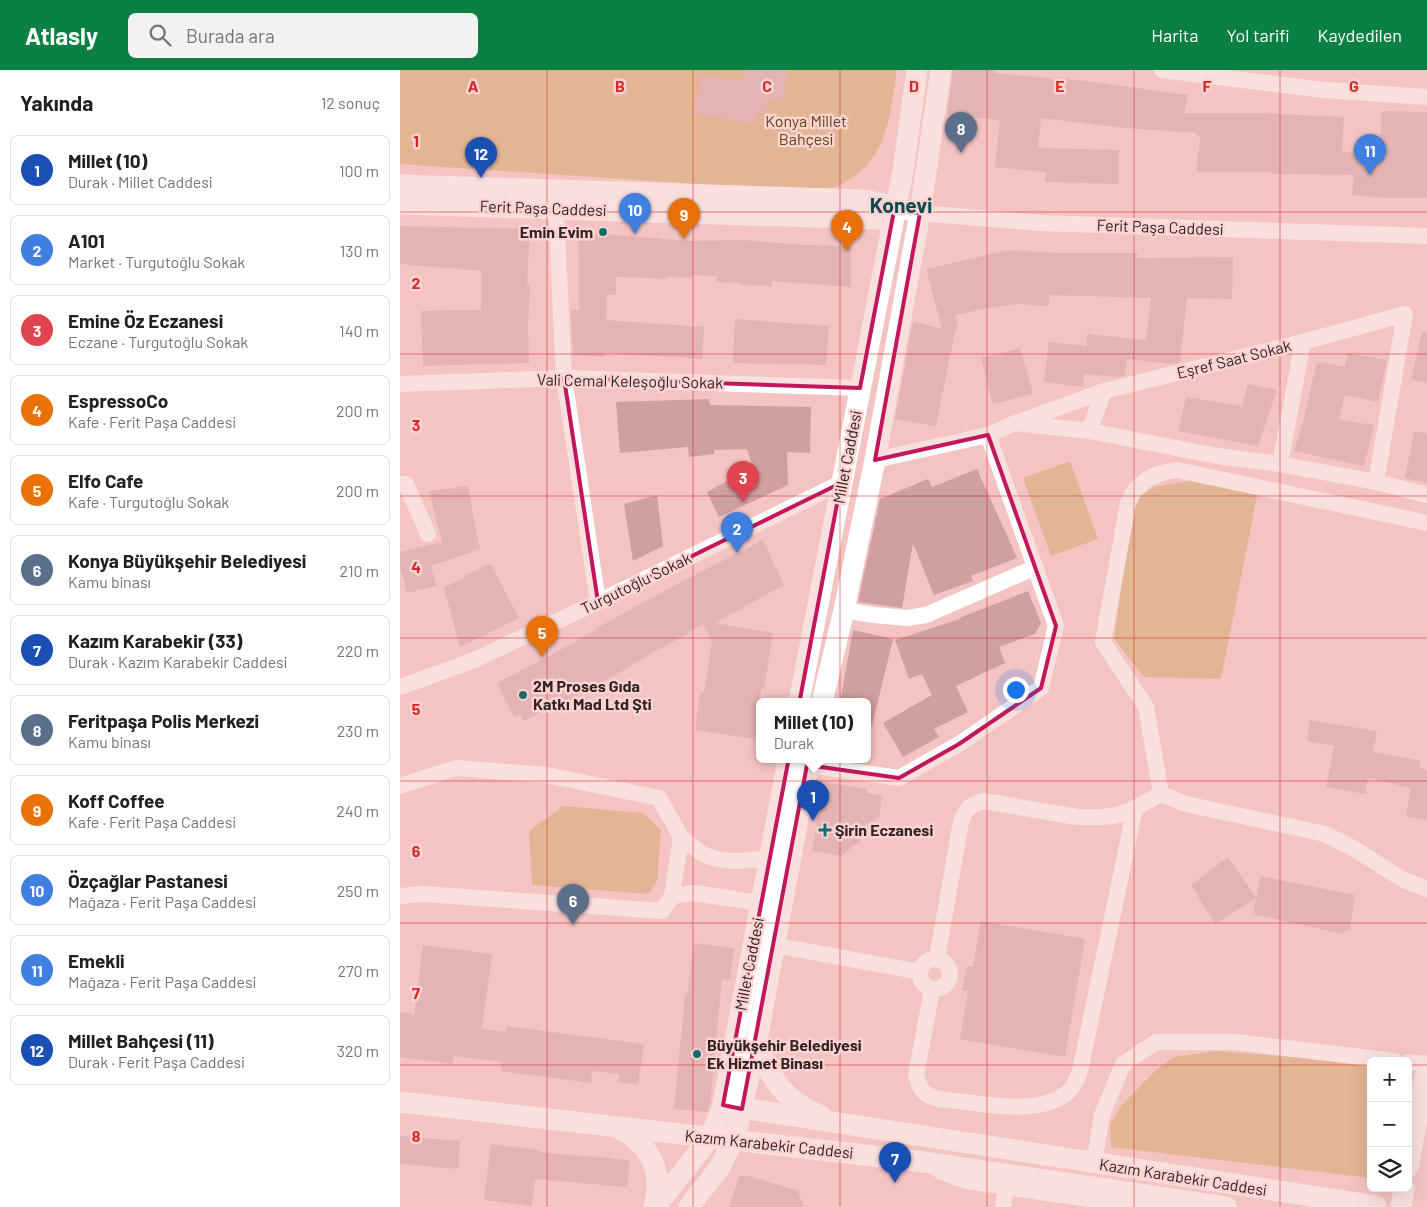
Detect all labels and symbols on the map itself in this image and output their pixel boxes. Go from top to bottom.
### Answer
text: A [468,76,479,95]
text: B [615,76,625,95]
text: C [762,76,772,95]
text: D [909,76,919,95]
text: E [1055,76,1065,95]
text: F [1203,76,1212,95]
text: G [1349,76,1359,95]
park label: Konya Millet Bahçesi [765,111,847,148]
pin: 8 [945,112,977,153]
text: 1 [413,131,419,150]
pin: 11 [1354,134,1386,175]
pin: 12 [465,137,497,178]
district label: Konevi [870,192,932,217]
pin: 10 [619,193,651,234]
street label: Ferit Paşa Caddesi [479,196,607,219]
pin: 9 [668,198,700,239]
pin: 4 [831,210,863,251]
street label: Ferit Paşa Caddesi [1096,215,1224,238]
place label: Emin Evim [520,222,593,241]
marker: Emin Evim [597,226,609,238]
text: 2 [412,273,421,292]
street label: Eşref Saat Sokak [1175,335,1293,382]
street label: Vali Cemal Keleşoğlu Sokak [537,369,723,392]
street label: Millet Caddesi [828,409,865,505]
text: 3 [412,415,420,434]
pin: 3 [727,461,759,502]
pin: 2 [721,512,753,553]
street label: Turgutoğlu Sokak [578,548,694,617]
text: 4 [411,557,421,576]
pin: 5 [526,616,558,657]
place label: 2M Proses Gıda Katkı Mad Ltd Şti [533,676,652,713]
your location [1003,677,1029,703]
marker: 2M Proses Gıda Katkı Mad Ltd Şti [517,689,529,701]
text: 5 [412,699,421,718]
pin: 1 [797,780,829,821]
place label: Şirin Eczanesi [835,820,933,839]
marker: Şirin Eczanesi [819,824,831,836]
text: 6 [412,841,421,860]
pin: 6 [557,884,589,925]
street label: Millet Caddesi [730,916,767,1012]
text: 7 [412,983,420,1002]
place label: Büyükşehir Belediyesi Ek Hizmet Binası [707,1035,862,1072]
marker: Büyükşehir Belediyesi Ek Hizmet Binası [691,1048,703,1060]
street label: Kazım Karabekir Caddesi [684,1125,854,1162]
text: 8 [412,1126,421,1145]
pin: 7 [879,1142,911,1183]
street label: Kazım Karabekir Caddesi [1098,1154,1268,1199]

